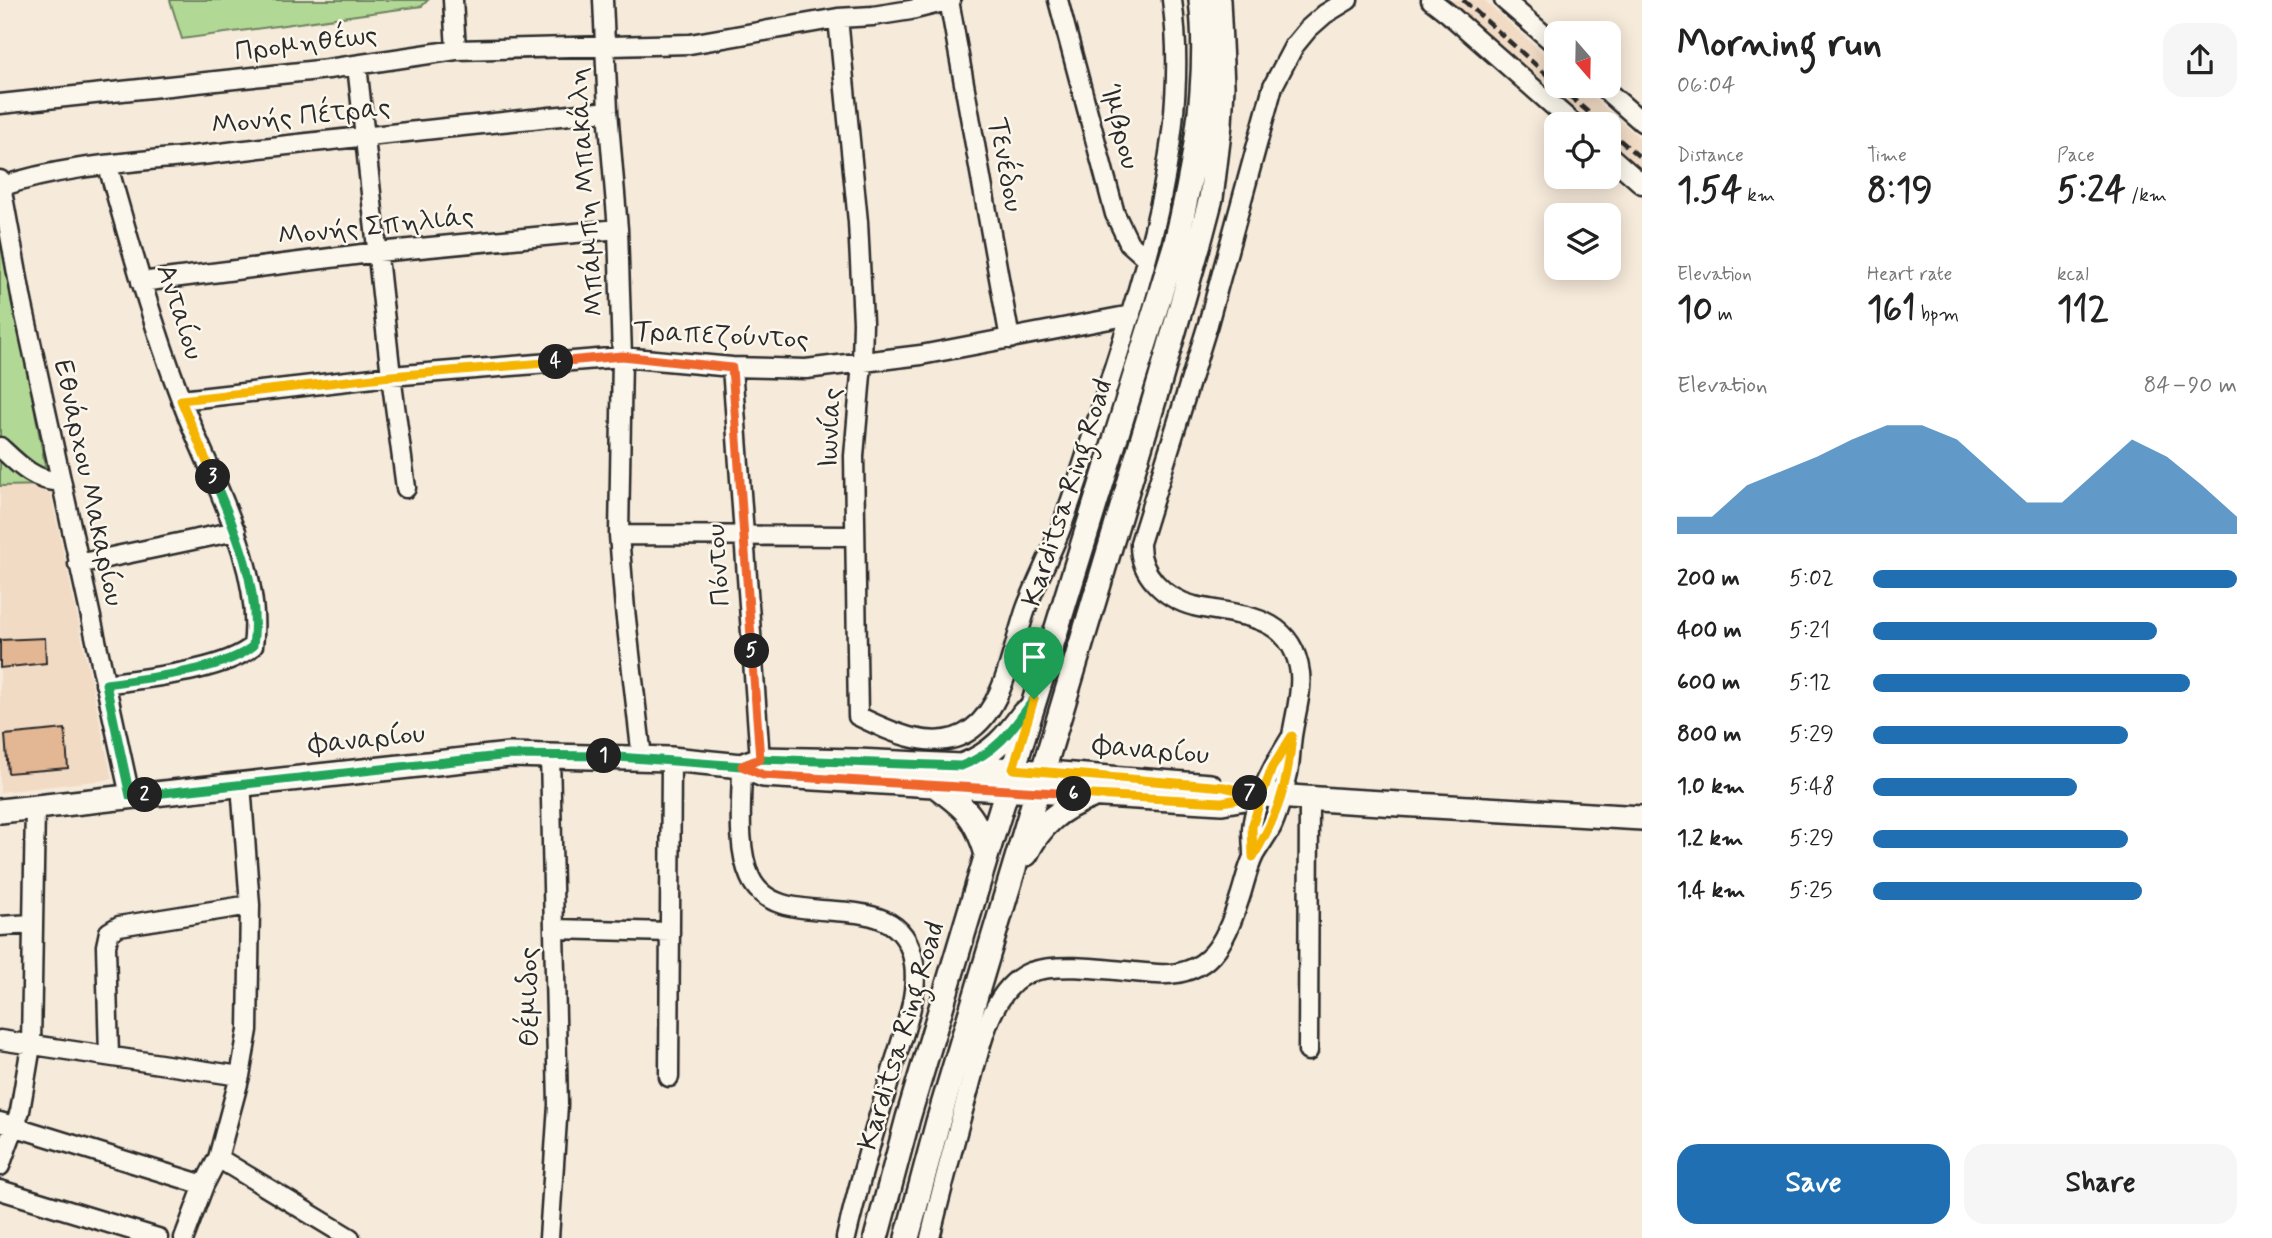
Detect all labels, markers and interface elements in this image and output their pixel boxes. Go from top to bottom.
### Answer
street label: Προμηθέως [233,17,379,71]
text: Morning run [1677,20,1882,69]
north arrow [1544,21,1620,98]
map controls [1544,21,1621,280]
button: share [2163,23,2237,97]
street label: Μπάμπη Μπακάλη [560,66,614,318]
text: 06:04 [1677,71,1736,101]
street label: Ίμβρου [1090,80,1148,174]
street label: Μονής Πέτρας [210,89,392,145]
button: locate [1544,112,1621,189]
street label: Τενέδου [979,115,1031,215]
text: Distance [1677,143,1744,168]
text: Time [1867,143,1907,168]
text: Pace [2057,143,2095,168]
text: 1.54 [1677,168,1742,214]
text: 8:19 [1867,168,1933,214]
text: 5:24 [2057,168,2126,214]
text: km [1742,183,1775,208]
text: /km [2126,183,2167,208]
street label: Μονής Σπηλιάς [276,198,476,256]
button: layers [1544,203,1621,280]
street label: Ανταίου [146,259,212,365]
text: Elevation [1677,262,1752,287]
text: Heart rate [1867,262,1952,287]
text: kcal [2057,262,2089,287]
text: 10 [1677,287,1713,333]
text: 161 [1867,287,1916,333]
text: 112 [2057,287,2109,333]
text: m [1713,302,1733,327]
text: bpm [1916,302,1959,327]
street label: Τραπεζούντος [632,313,810,359]
pin: 4 [538,344,574,380]
text: 4 [550,349,561,374]
street label: Εθνάρχου Μακαρίου [44,356,132,610]
text: Elevation [1677,371,1768,401]
text: 84–90 m [2143,371,2237,401]
street label: Karditsa Ring Road [1014,375,1125,612]
street label: Ιωνίας [810,387,852,469]
pin: 3 [196,460,230,494]
text: 3 [208,464,217,489]
street label: Πόντου [698,522,740,608]
text: 200 m [1677,564,1740,594]
text: 5:02 [1789,564,1834,594]
text: 400 m [1677,616,1742,646]
text: 5:21 [1789,616,1830,646]
pin [1004,627,1064,699]
pin: 5 [734,634,770,668]
text: 5 [746,638,757,663]
icon: arrive [1015,638,1053,676]
text: 600 m [1677,668,1740,698]
text: 5:12 [1789,668,1831,698]
street label: Φαναρίου [306,716,427,765]
text: 800 m [1677,720,1741,750]
text: 5:29 [1789,720,1834,750]
street label: Φαναρίου [1090,727,1211,775]
pin: 1 [586,738,622,774]
text: 1 [599,743,608,768]
text: 1.0 km [1677,772,1745,802]
text: 5:48 [1789,772,1835,802]
pin: 6 [1056,776,1092,812]
pin: 7 [1232,776,1268,810]
pin: 2 [128,778,162,812]
text: 7 [1244,780,1255,805]
text: 6 [1069,781,1078,806]
text: 2 [140,782,149,807]
text: 1.2 km [1677,824,1743,854]
text: 5:29 [1789,824,1834,854]
text: 1.4 km [1677,876,1745,906]
text: 5:25 [1789,876,1832,906]
street label: Karditsa Ring Road [850,917,957,1156]
street label: Θέμιδος [511,947,549,1047]
button: Save [1677,1144,1950,1224]
button: Share [1964,1144,2237,1224]

